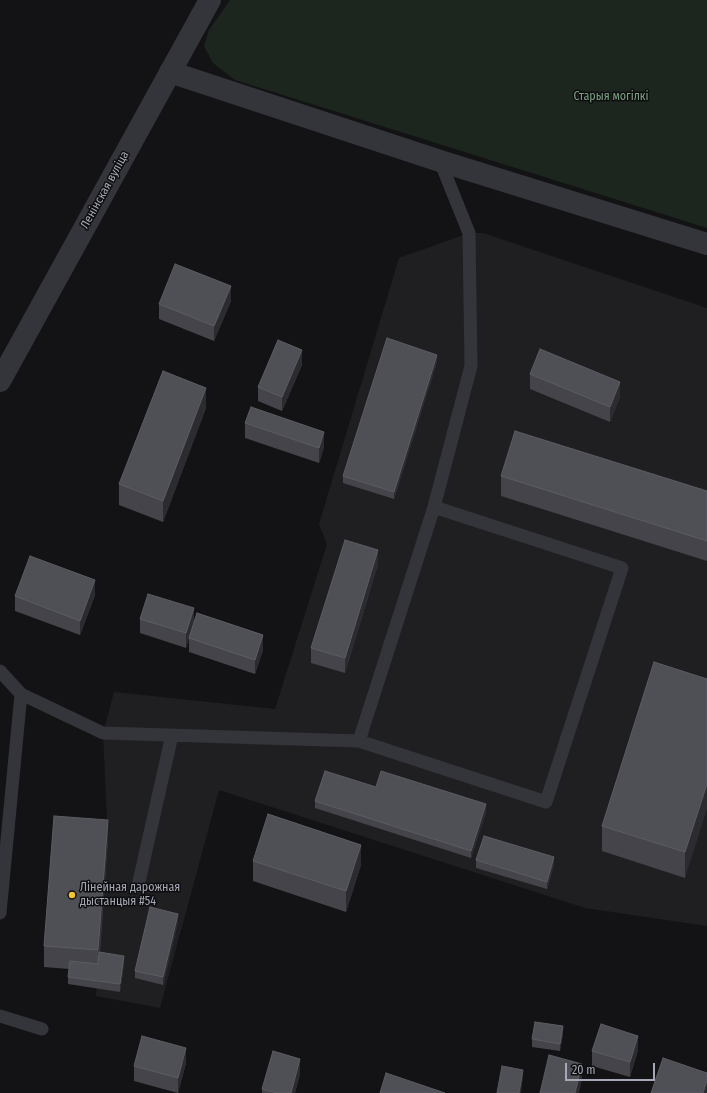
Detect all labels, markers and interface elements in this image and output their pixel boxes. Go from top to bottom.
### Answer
park label: Старыя могілкі [573,90,649,104]
street label: Ленінская вуліца [78,149,132,231]
place label: Лінейная дарожная дыстанцыя #54 [80,881,180,909]
marker: Лінейная дарожная дыстанцыя #54 [67,890,77,900]
scale bar [567,1055,657,1081]
text: 20 m [572,1063,596,1077]

